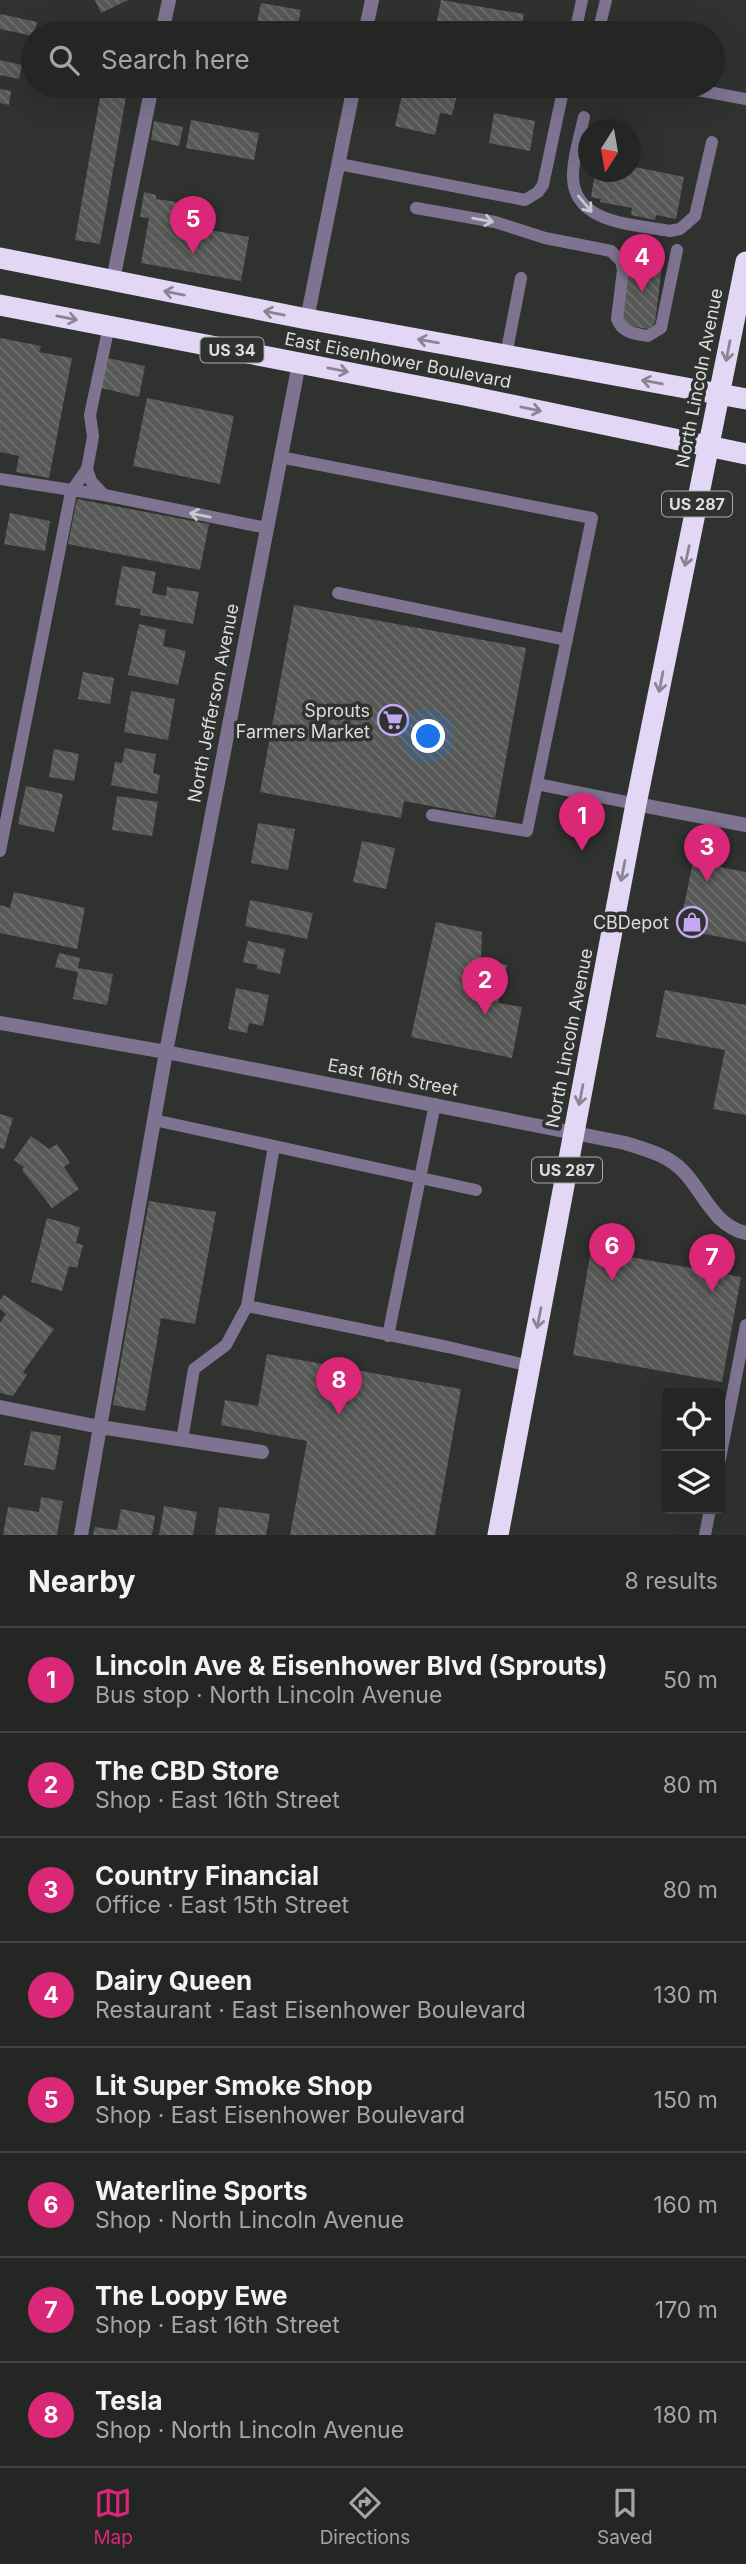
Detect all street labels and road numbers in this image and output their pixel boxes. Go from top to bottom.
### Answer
street label: North Lincoln Avenue [671,286,727,470]
street label: East Eisenhower Boulevard [283,328,513,392]
road number: US 34 [201,338,264,362]
road number: US 287 [662,491,732,516]
street label: North Jefferson Avenue [183,602,243,804]
street label: North Lincoln Avenue [541,946,597,1130]
street label: East 16th Street [326,1054,460,1100]
road number: US 287 [532,1158,602,1182]

